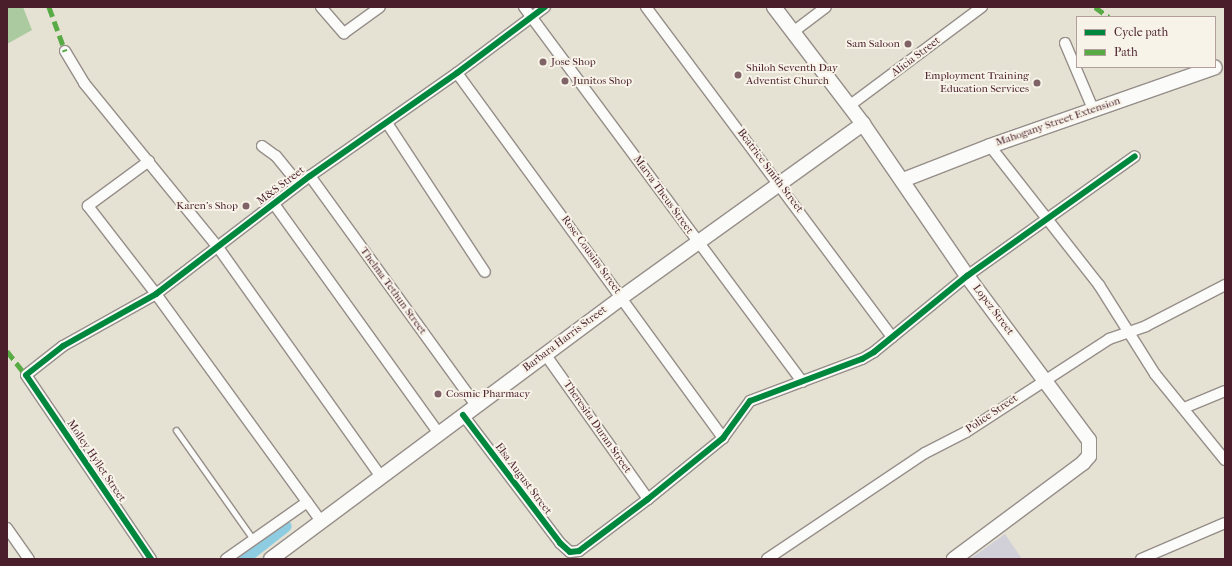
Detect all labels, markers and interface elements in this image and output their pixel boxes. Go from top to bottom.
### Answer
legend [1076,16,1216,68]
text: Cycle path [1114,25,1168,39]
street label: Alicia Street [889,34,943,80]
place label: Sam Saloon [847,37,900,51]
marker: Sam Saloon [903,39,913,49]
text: Path [1114,45,1138,59]
place label: Jose Shop [551,55,596,69]
marker: Jose Shop [538,57,548,67]
place label: Shiloh Seventh Day Adventist Church [746,62,838,88]
marker: Shiloh Seventh Day Adventist Church [733,70,743,80]
place label: Employment Training Education Services [925,70,1029,96]
place label: Junitos Shop [573,74,632,88]
marker: Junitos Shop [560,76,570,86]
marker: Employment Training Education Services [1032,78,1042,88]
street label: Mahogany Street Extension [994,94,1122,150]
street label: Beatrice Smith Street [734,126,806,216]
street label: Marva Theus Street [630,153,696,237]
street label: M&S Street [255,164,307,208]
place label: Karen's Shop [176,199,238,213]
marker: Karen's Shop [241,201,251,211]
street label: Rose Cousins Street [558,213,624,297]
street label: Thelma Tethun Street [357,245,429,337]
street label: Lopez Street [970,282,1016,338]
street label: Barbara Harris Street [520,303,610,375]
street label: Theresita Duran Street [560,378,634,476]
place label: Cosmic Pharmacy [446,387,530,401]
marker: Cosmic Pharmacy [433,389,443,399]
street label: Police Street [964,392,1020,436]
street label: Molley Hyllet Street [64,418,128,504]
street label: Elsa August Street [492,441,554,517]

